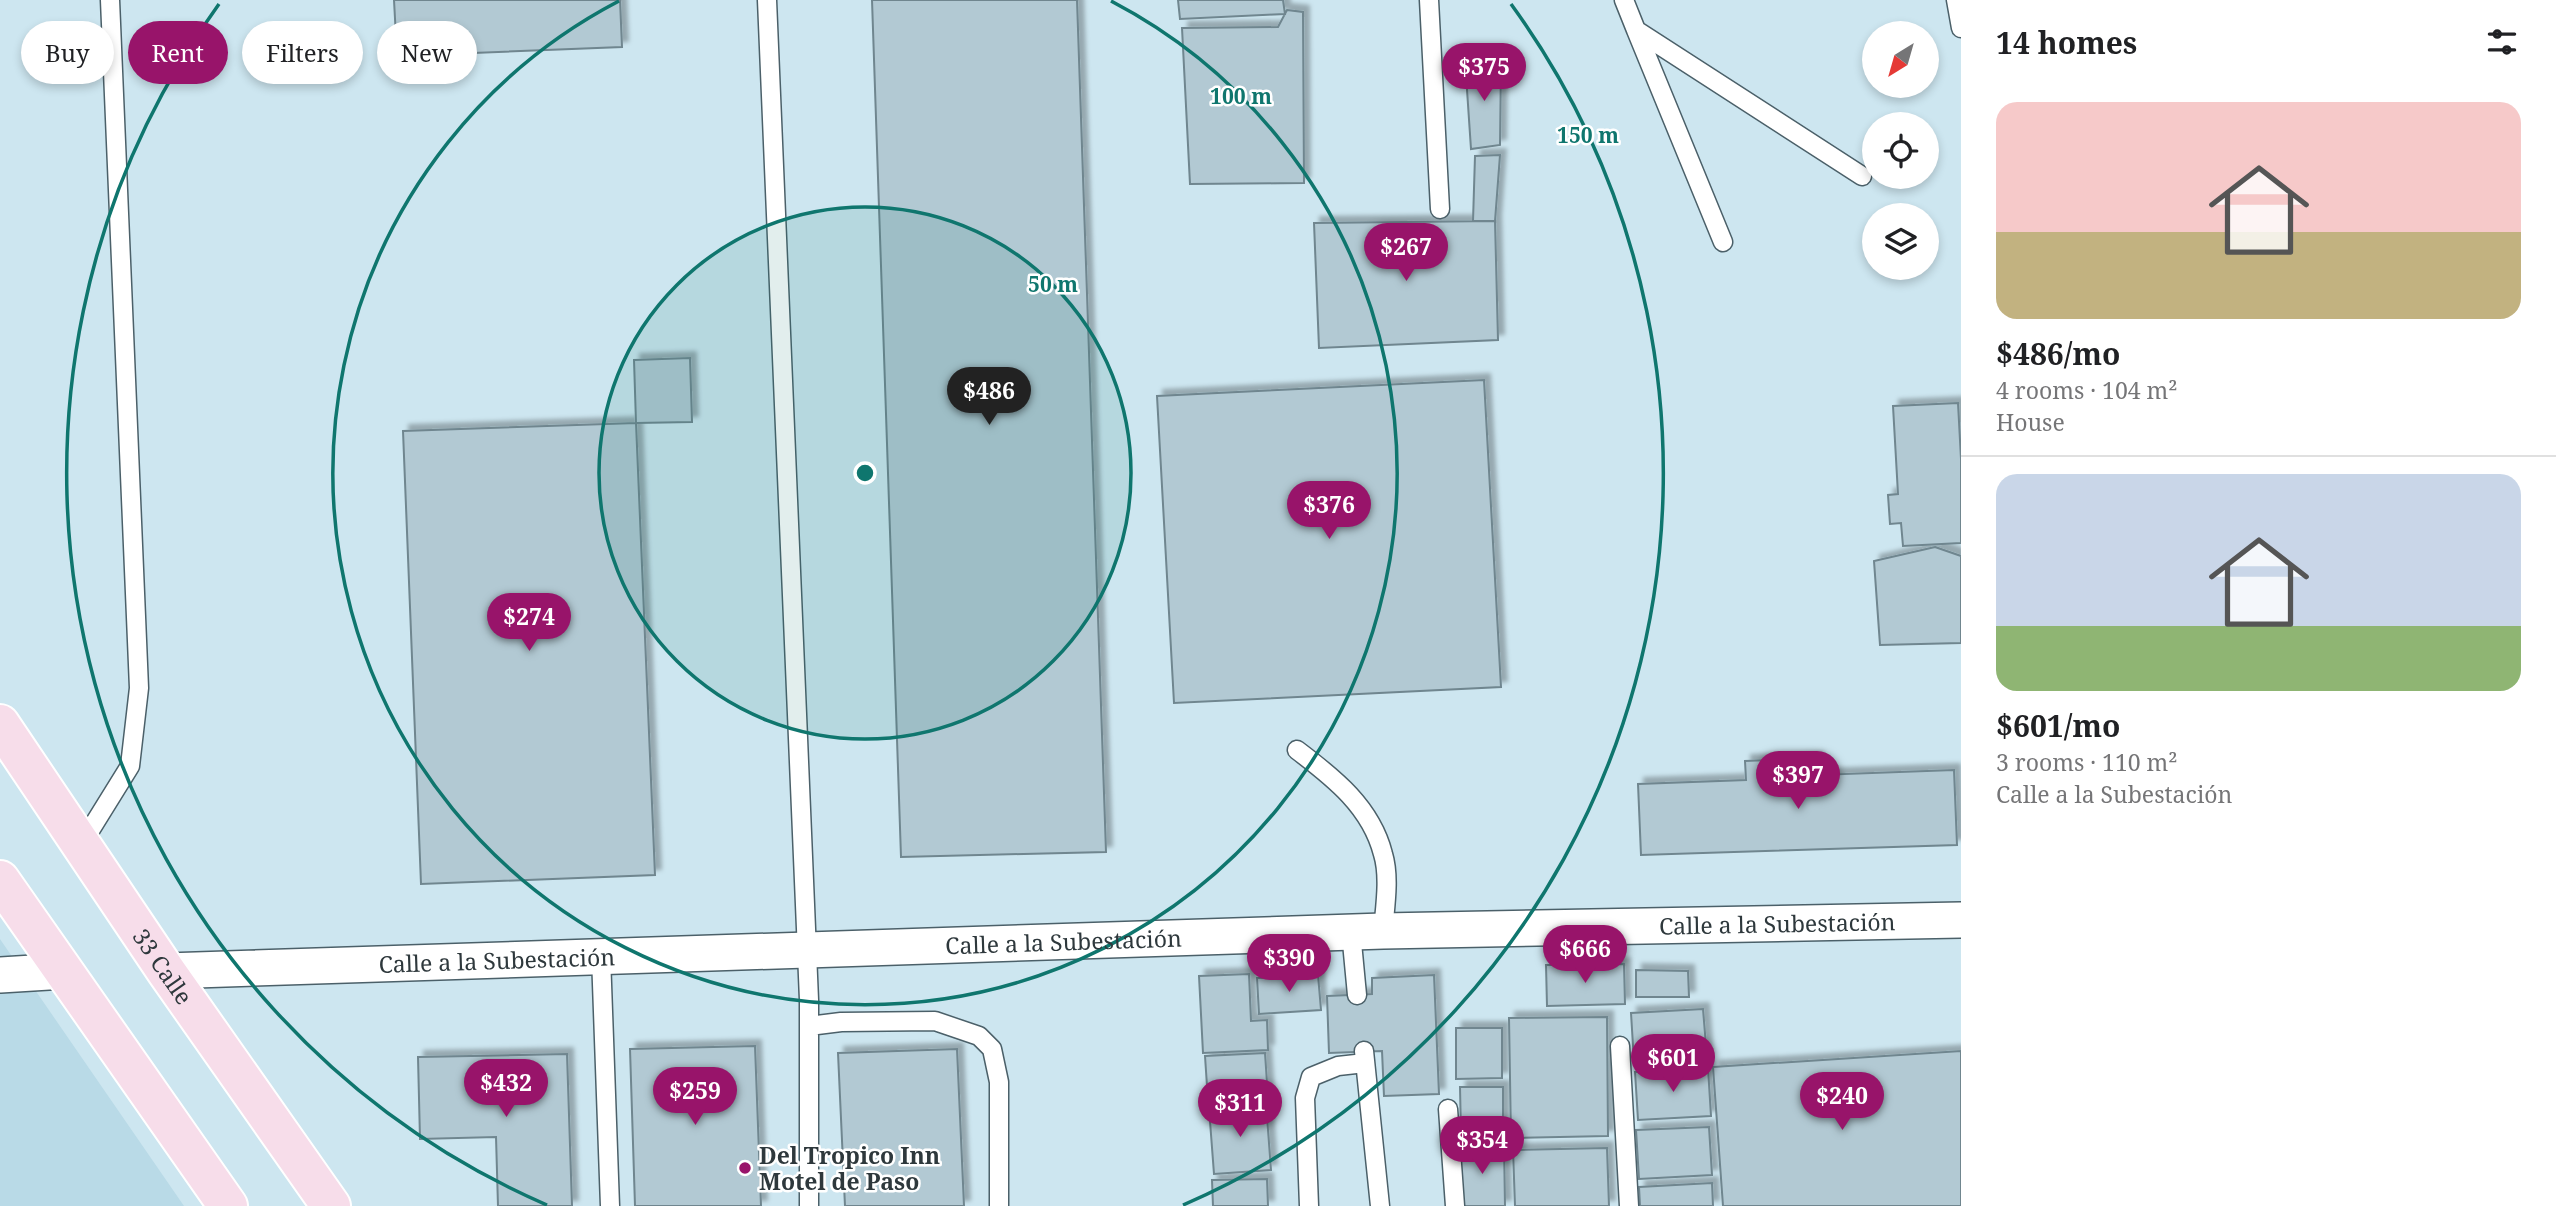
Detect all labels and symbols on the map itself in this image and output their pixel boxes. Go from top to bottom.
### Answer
north arrow [1862,21,1939,98]
pin: $375 [1443,43,1525,103]
text: 100 m [1210,82,1272,110]
text: 150 m [1557,121,1619,149]
pin: $267 [1365,224,1447,283]
text: 50 m [1028,270,1078,298]
pin: $486 [948,368,1030,427]
centre of rings [853,461,877,485]
pin: $376 [1288,482,1370,541]
pin: $274 [488,594,570,653]
pin: $397 [1757,752,1839,811]
street label: Calle a la Subestación [1659,905,1896,942]
street label: 33 Calle [126,922,200,1011]
street label: Calle a la Subestación [945,922,1182,961]
pin: $666 [1544,926,1626,985]
pin: $390 [1248,934,1330,994]
street label: Calle a la Subestación [378,940,616,980]
pin: $601 [1632,1034,1714,1094]
pin: $432 [465,1060,547,1119]
pin: $259 [654,1068,736,1127]
pin: $240 [1801,1072,1883,1132]
pin: $311 [1199,1080,1281,1139]
pin: $354 [1441,1116,1523,1176]
place label: Del Tropico Inn Motel de Paso [759,1139,940,1197]
marker: Del Tropico Inn Motel de Paso [737,1160,753,1176]

